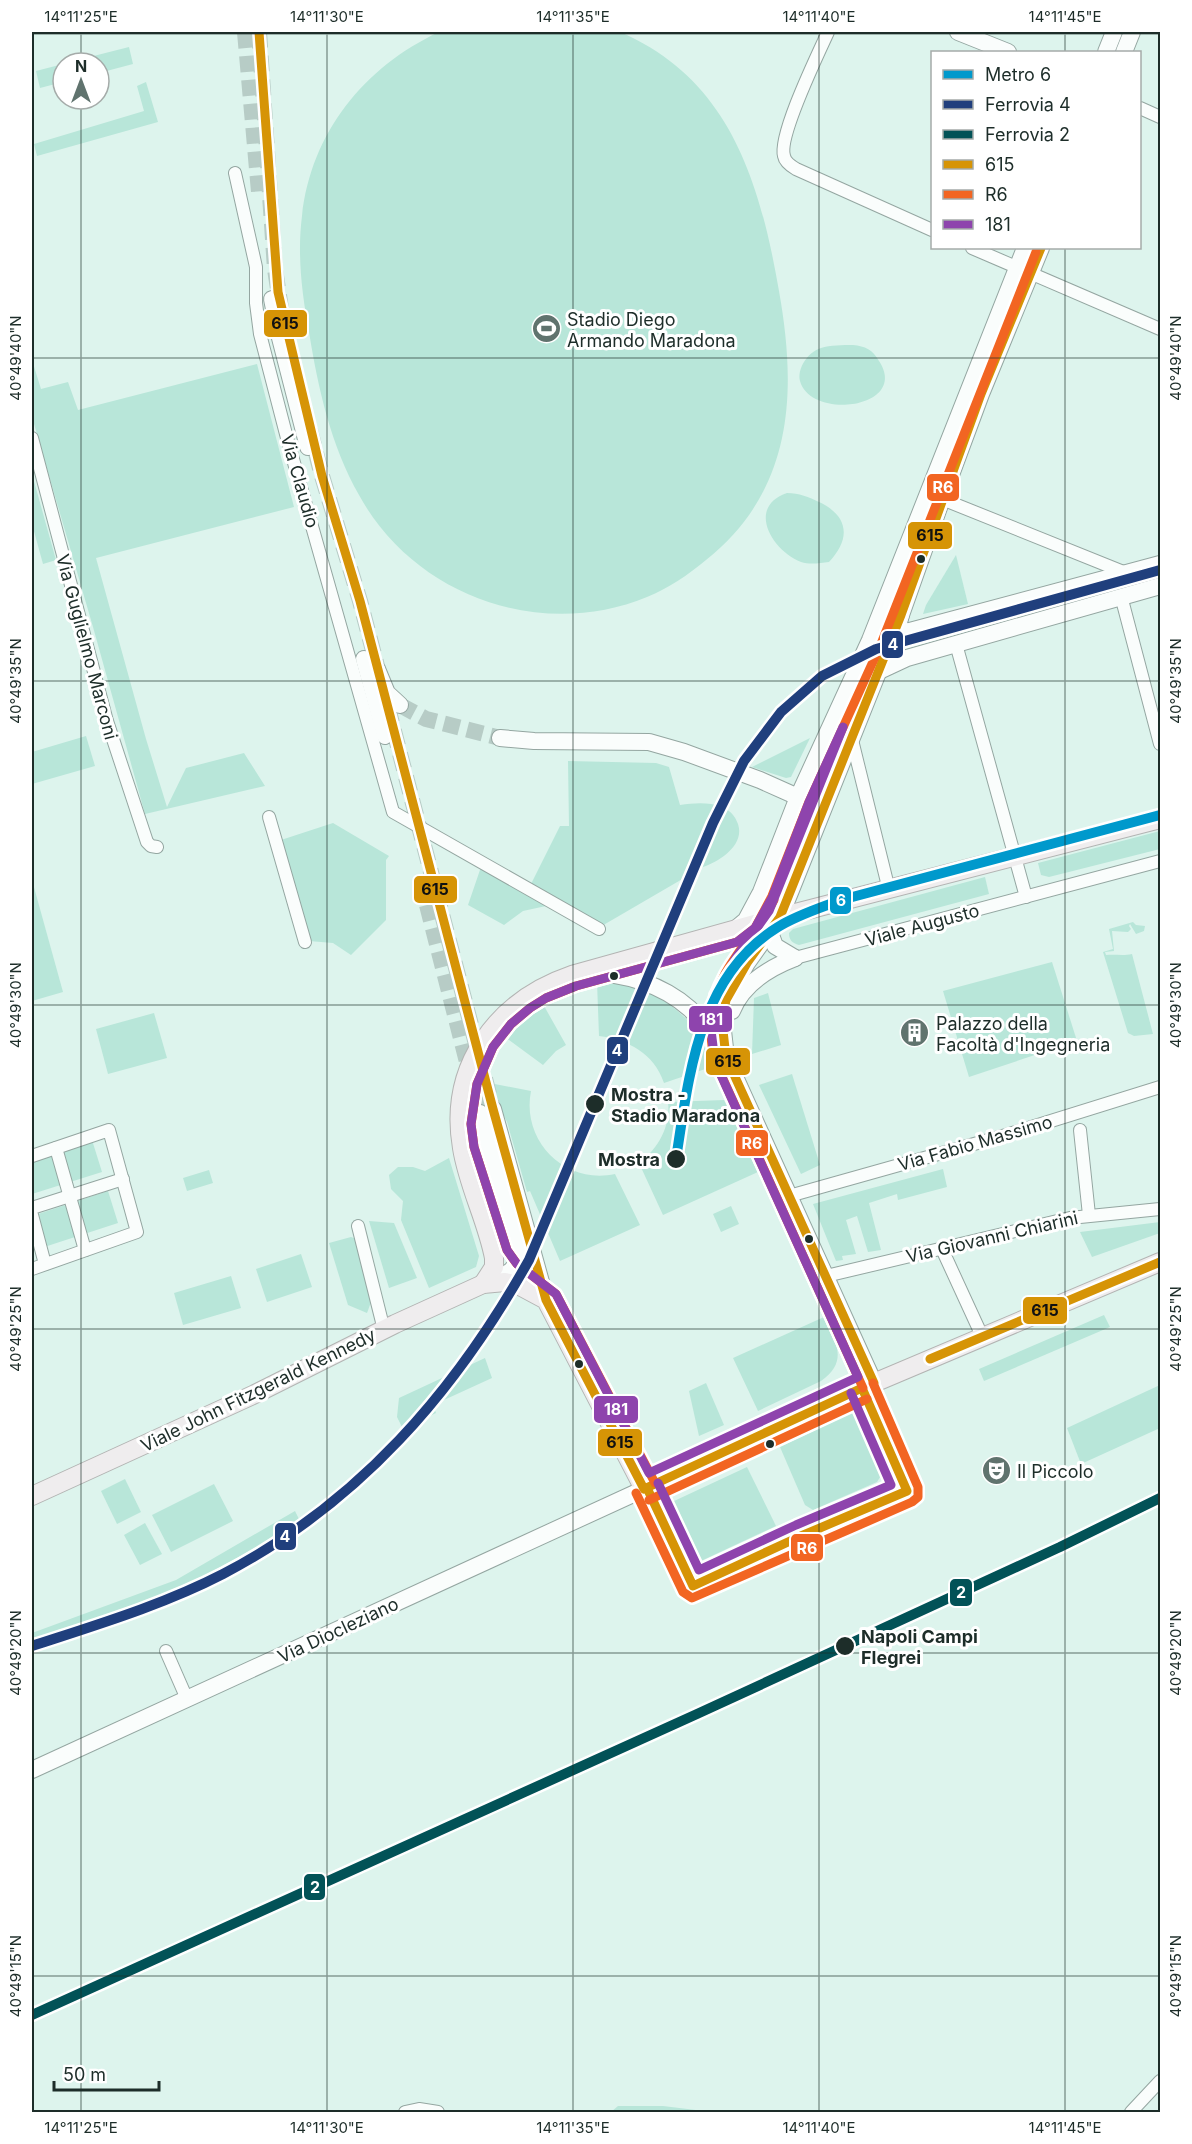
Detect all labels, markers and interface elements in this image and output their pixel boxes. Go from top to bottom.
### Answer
text: 14°11'25"E [44,7,118,26]
text: 14°11'30"E [290,7,364,26]
text: 14°11'35"E [536,7,610,26]
text: 14°11'40"E [782,7,856,26]
text: 14°11'45"E [1029,7,1101,26]
north arrow [51,51,111,111]
legend [931,51,1141,249]
text: N [75,56,87,76]
text: Metro 6 [985,64,1051,85]
text: Ferrovia 4 [985,94,1071,115]
text: Ferrovia 2 [985,124,1070,145]
text: 615 [985,154,1014,175]
text: R6 [985,184,1008,205]
text: 181 [985,214,1011,235]
line badge: 615 [263,309,308,338]
place label: Stadio Diego Armando Maradona [567,309,736,351]
text: 615 [271,313,299,333]
sports icon: Stadio Diego Armando Maradona [530,313,562,345]
text: 40°49'40"N [6,315,25,401]
text: 40°49'40"N [1166,315,1185,401]
street label: Via Claudio [277,432,323,530]
line badge: R6 [926,473,960,502]
text: R6 [933,477,953,497]
line badge: 615 [907,521,953,550]
text: 615 [916,525,944,545]
street label: Via Guglielmo Marconi [52,552,122,742]
unlabelled marker [915,553,927,565]
line badge: 4 [881,630,904,659]
text: 4 [888,634,899,654]
text: 40°49'35"N [6,638,25,724]
text: 40°49'35"N [1166,638,1185,724]
line badge: 615 [413,875,458,904]
text: 615 [421,879,449,899]
line badge: 6 [829,886,852,915]
text: 6 [836,890,846,910]
street label: Viale Augusto [863,900,981,950]
text: 40°49'30"N [6,962,25,1048]
text: 40°49'30"N [1166,962,1185,1048]
unlabelled marker [608,970,620,982]
line badge: 181 [688,1005,733,1033]
text: 181 [699,1009,723,1029]
place label: Palazzo della Facoltà d'Ingegneria [936,1013,1110,1055]
building icon: Palazzo della Facoltà d'Ingegneria [899,1017,931,1049]
line badge: 4 [606,1036,629,1065]
text: 4 [612,1040,623,1060]
line badge: 615 [705,1047,751,1076]
text: 615 [714,1051,742,1071]
place label: Mostra - Stadio Maradona [611,1084,760,1126]
marker: Mostra - Stadio Maradona [584,1093,606,1115]
street label: Via Fabio Massimo [895,1111,1055,1175]
line badge: R6 [735,1129,769,1157]
text: R6 [742,1133,762,1153]
marker: Mostra [665,1148,687,1170]
place label: Mostra [598,1149,660,1170]
street label: Via Giovanni Chiarini [904,1207,1080,1267]
unlabelled marker [803,1233,815,1245]
text: 40°49'25"N [6,1286,25,1372]
text: 40°49'25"N [1166,1286,1185,1372]
line badge: 615 [1022,1296,1068,1325]
text: 615 [1031,1300,1059,1320]
street label: Viale John Fitzgerald Kennedy [137,1324,379,1456]
unlabelled marker [573,1358,585,1370]
line badge: 181 [593,1395,639,1424]
text: 181 [604,1399,628,1419]
line badge: 615 [597,1428,643,1457]
text: 615 [606,1432,634,1452]
unlabelled marker [764,1438,776,1450]
theatre icon: Il Piccolo [980,1455,1012,1487]
place label: Il Piccolo [1017,1461,1094,1482]
line badge: 4 [274,1522,297,1551]
text: 4 [280,1526,291,1546]
line badge: R6 [790,1533,824,1562]
text: R6 [797,1538,817,1558]
line badge: 2 [949,1578,973,1607]
text: 2 [956,1582,966,1602]
street label: Via Diocleziano [274,1593,402,1667]
text: 40°49'20"N [6,1610,25,1696]
text: 40°49'20"N [1166,1610,1185,1696]
place label: Napoli Campi Flegrei [861,1626,978,1668]
marker: Napoli Campi Flegrei [834,1635,856,1657]
line badge: 2 [303,1873,326,1901]
text: 2 [310,1877,320,1897]
text: 40°49'15"N [6,1935,25,2017]
text: 40°49'15"N [1166,1935,1185,2017]
scale bar [54,2054,159,2092]
text: 50 m [63,2064,106,2085]
text: 14°11'25"E [44,2118,118,2137]
text: 14°11'30"E [290,2118,364,2137]
text: 14°11'35"E [536,2118,610,2137]
text: 14°11'40"E [782,2118,856,2137]
text: 14°11'45"E [1029,2118,1101,2137]

